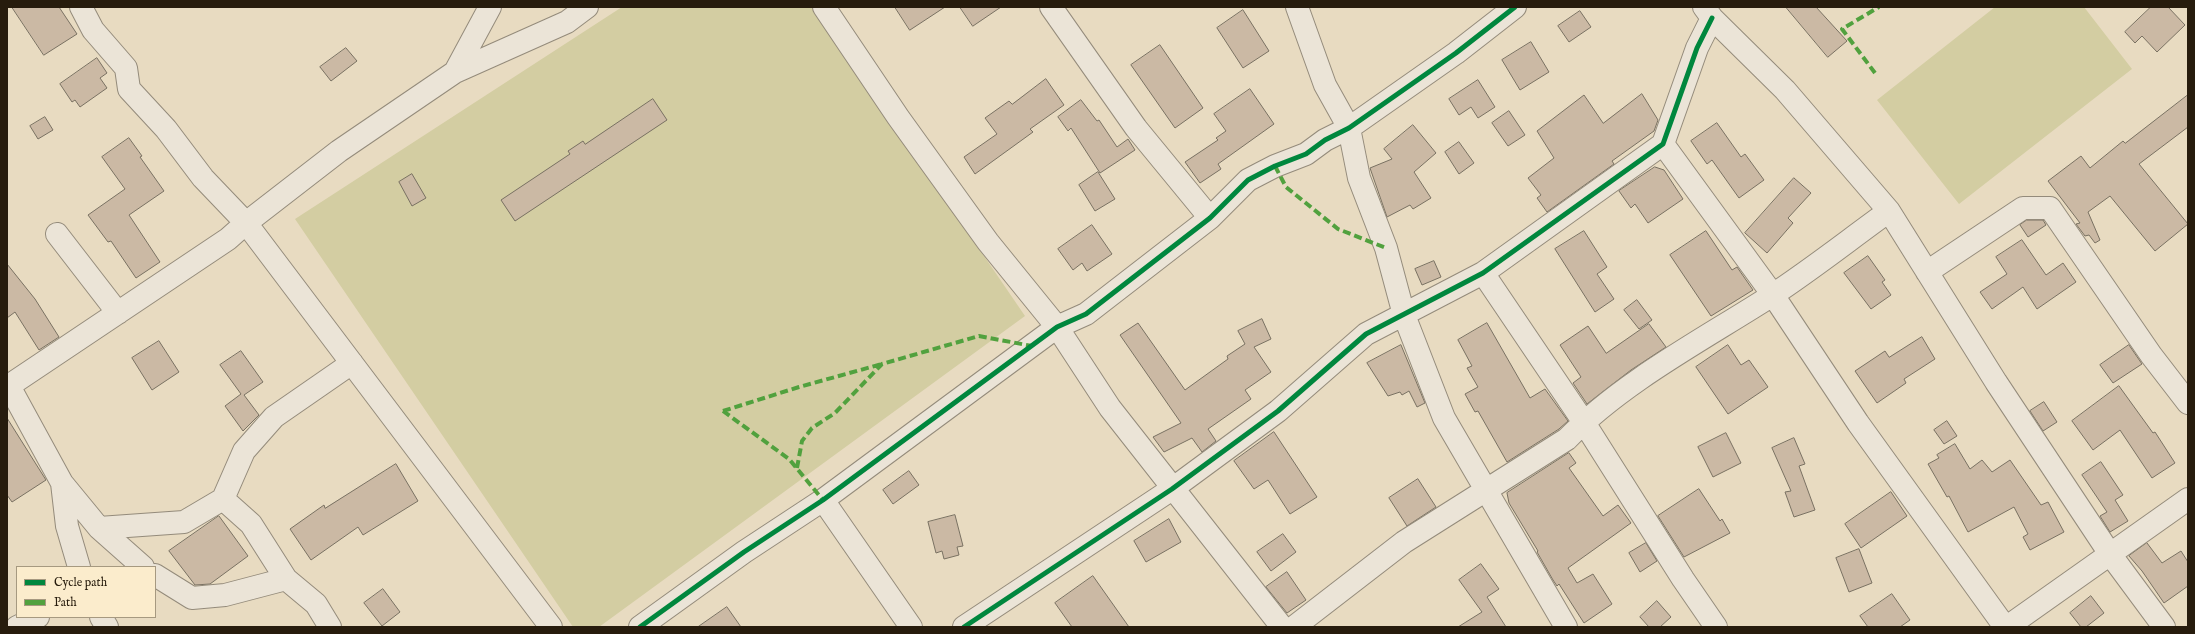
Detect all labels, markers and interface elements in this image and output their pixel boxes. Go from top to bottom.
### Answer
legend [16,566,156,618]
text: Cycle path [54,575,107,590]
text: Path [54,595,77,610]

